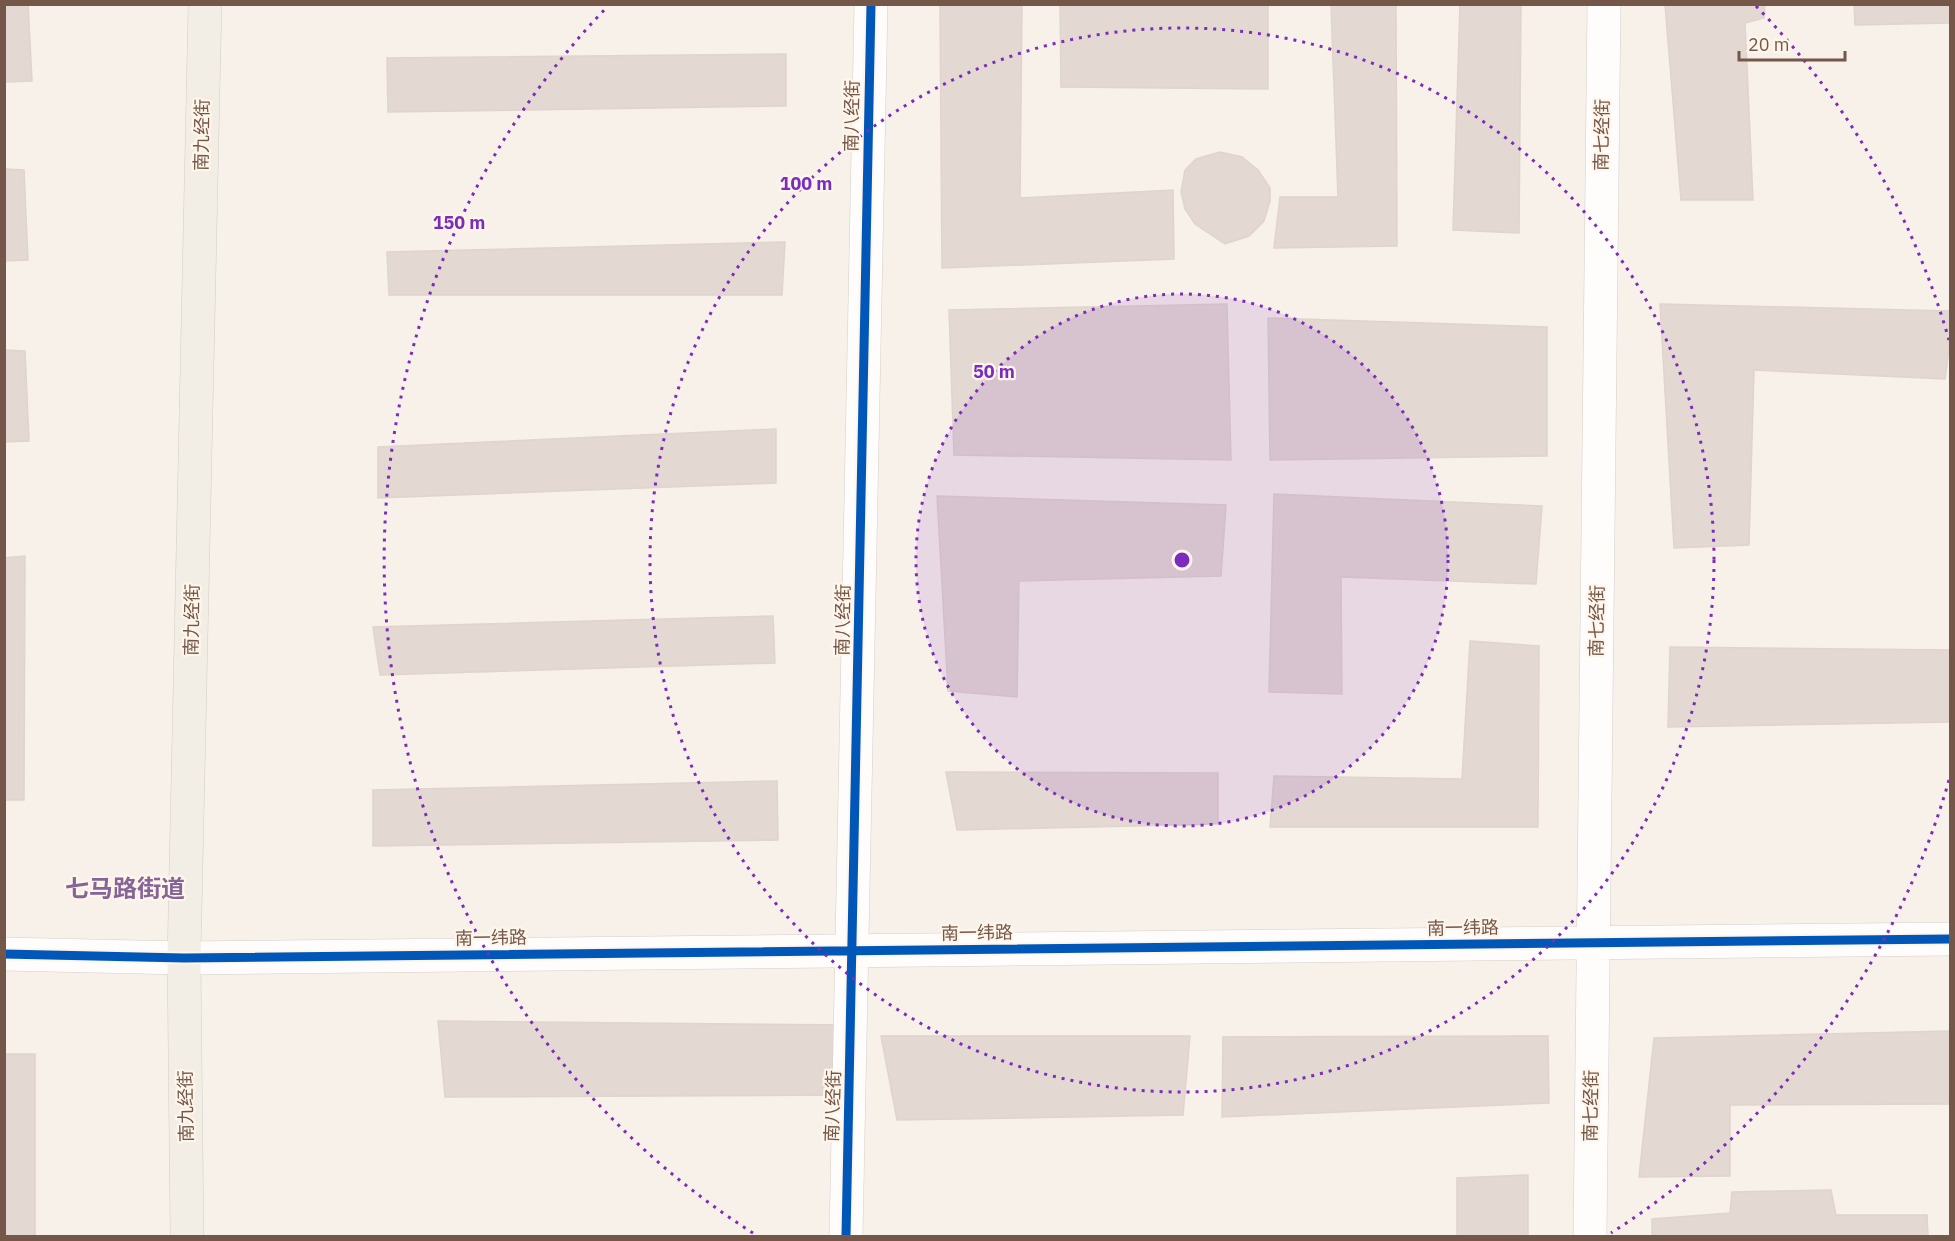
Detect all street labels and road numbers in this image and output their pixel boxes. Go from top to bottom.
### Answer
street label: 南八经街 [839,80,864,152]
street label: 南九经街 [189,99,214,171]
street label: 南七经街 [1589,99,1614,171]
street label: 南九经街 [179,584,204,656]
street label: 南八经街 [830,584,855,656]
street label: 南七经街 [1584,585,1609,657]
street label: 南一纬路 [1427,915,1499,940]
street label: 南一纬路 [941,920,1013,945]
street label: 南一纬路 [455,925,527,950]
street label: 南九经街 [173,1070,198,1142]
street label: 南八经街 [820,1070,845,1142]
street label: 南七经街 [1578,1070,1603,1142]

